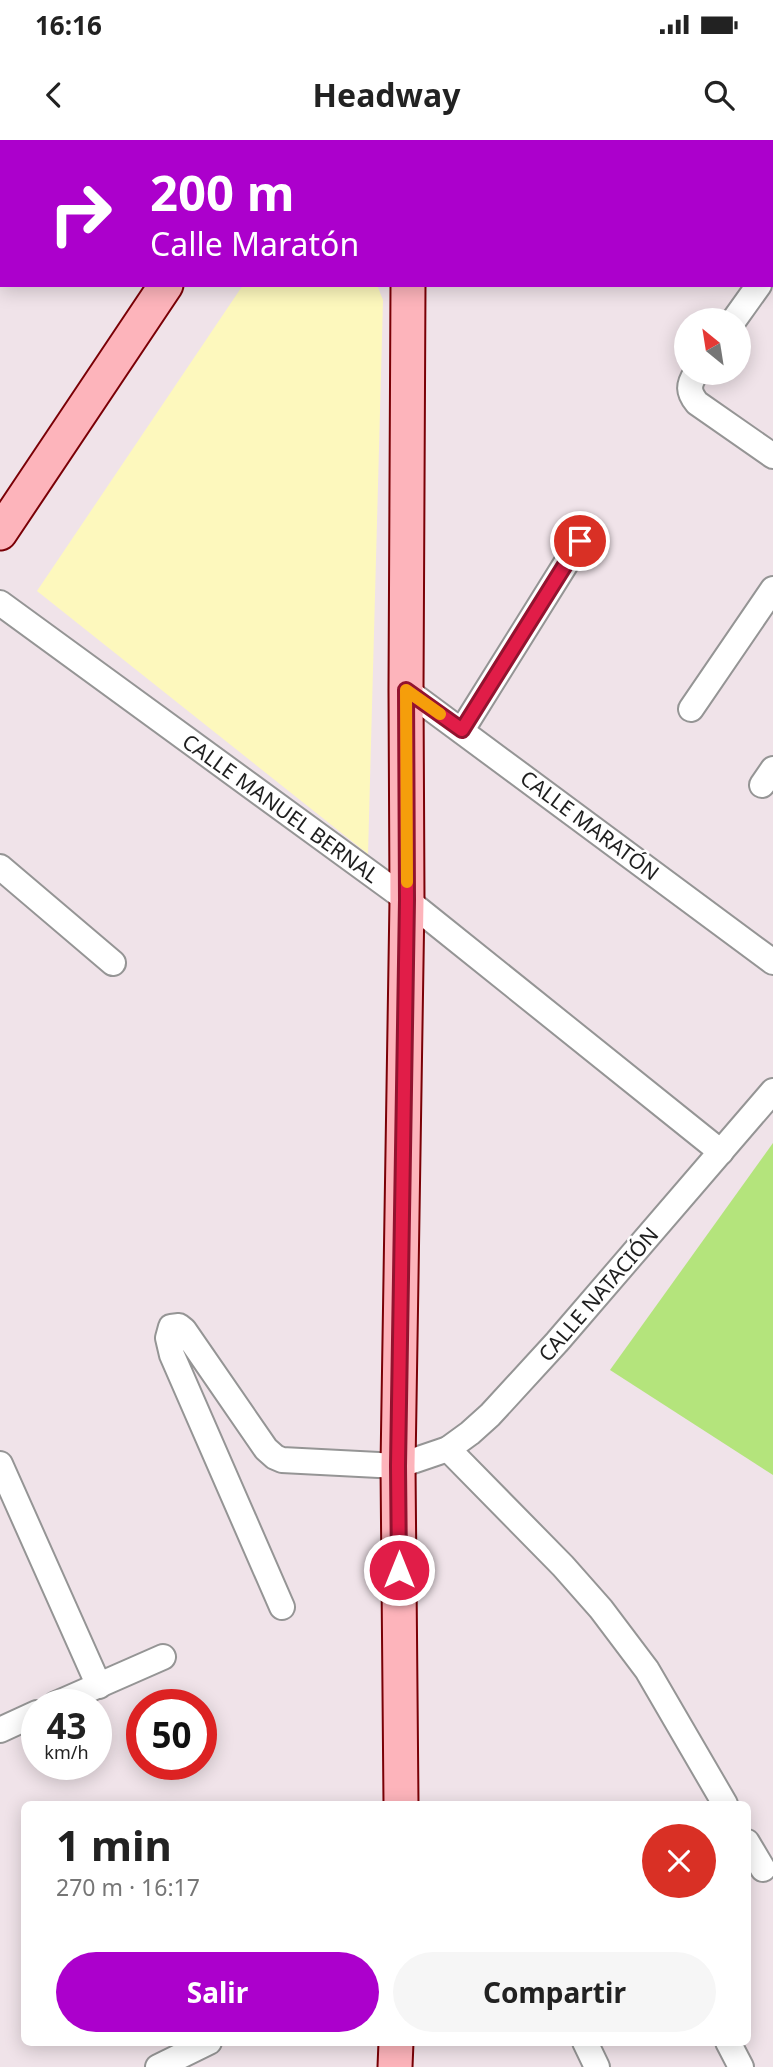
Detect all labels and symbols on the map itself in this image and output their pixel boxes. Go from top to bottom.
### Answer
north arrow [674,308,751,385]
pin [550,511,610,571]
street label: CALLE MANUEL BERNAL [177,727,385,889]
street label: CALLE MARATÓN [515,764,665,886]
street label: CALLE NATACIÓN [532,1221,664,1367]
position arrow [362,1533,436,1607]
speed limit sign: 50 [126,1689,217,1780]

